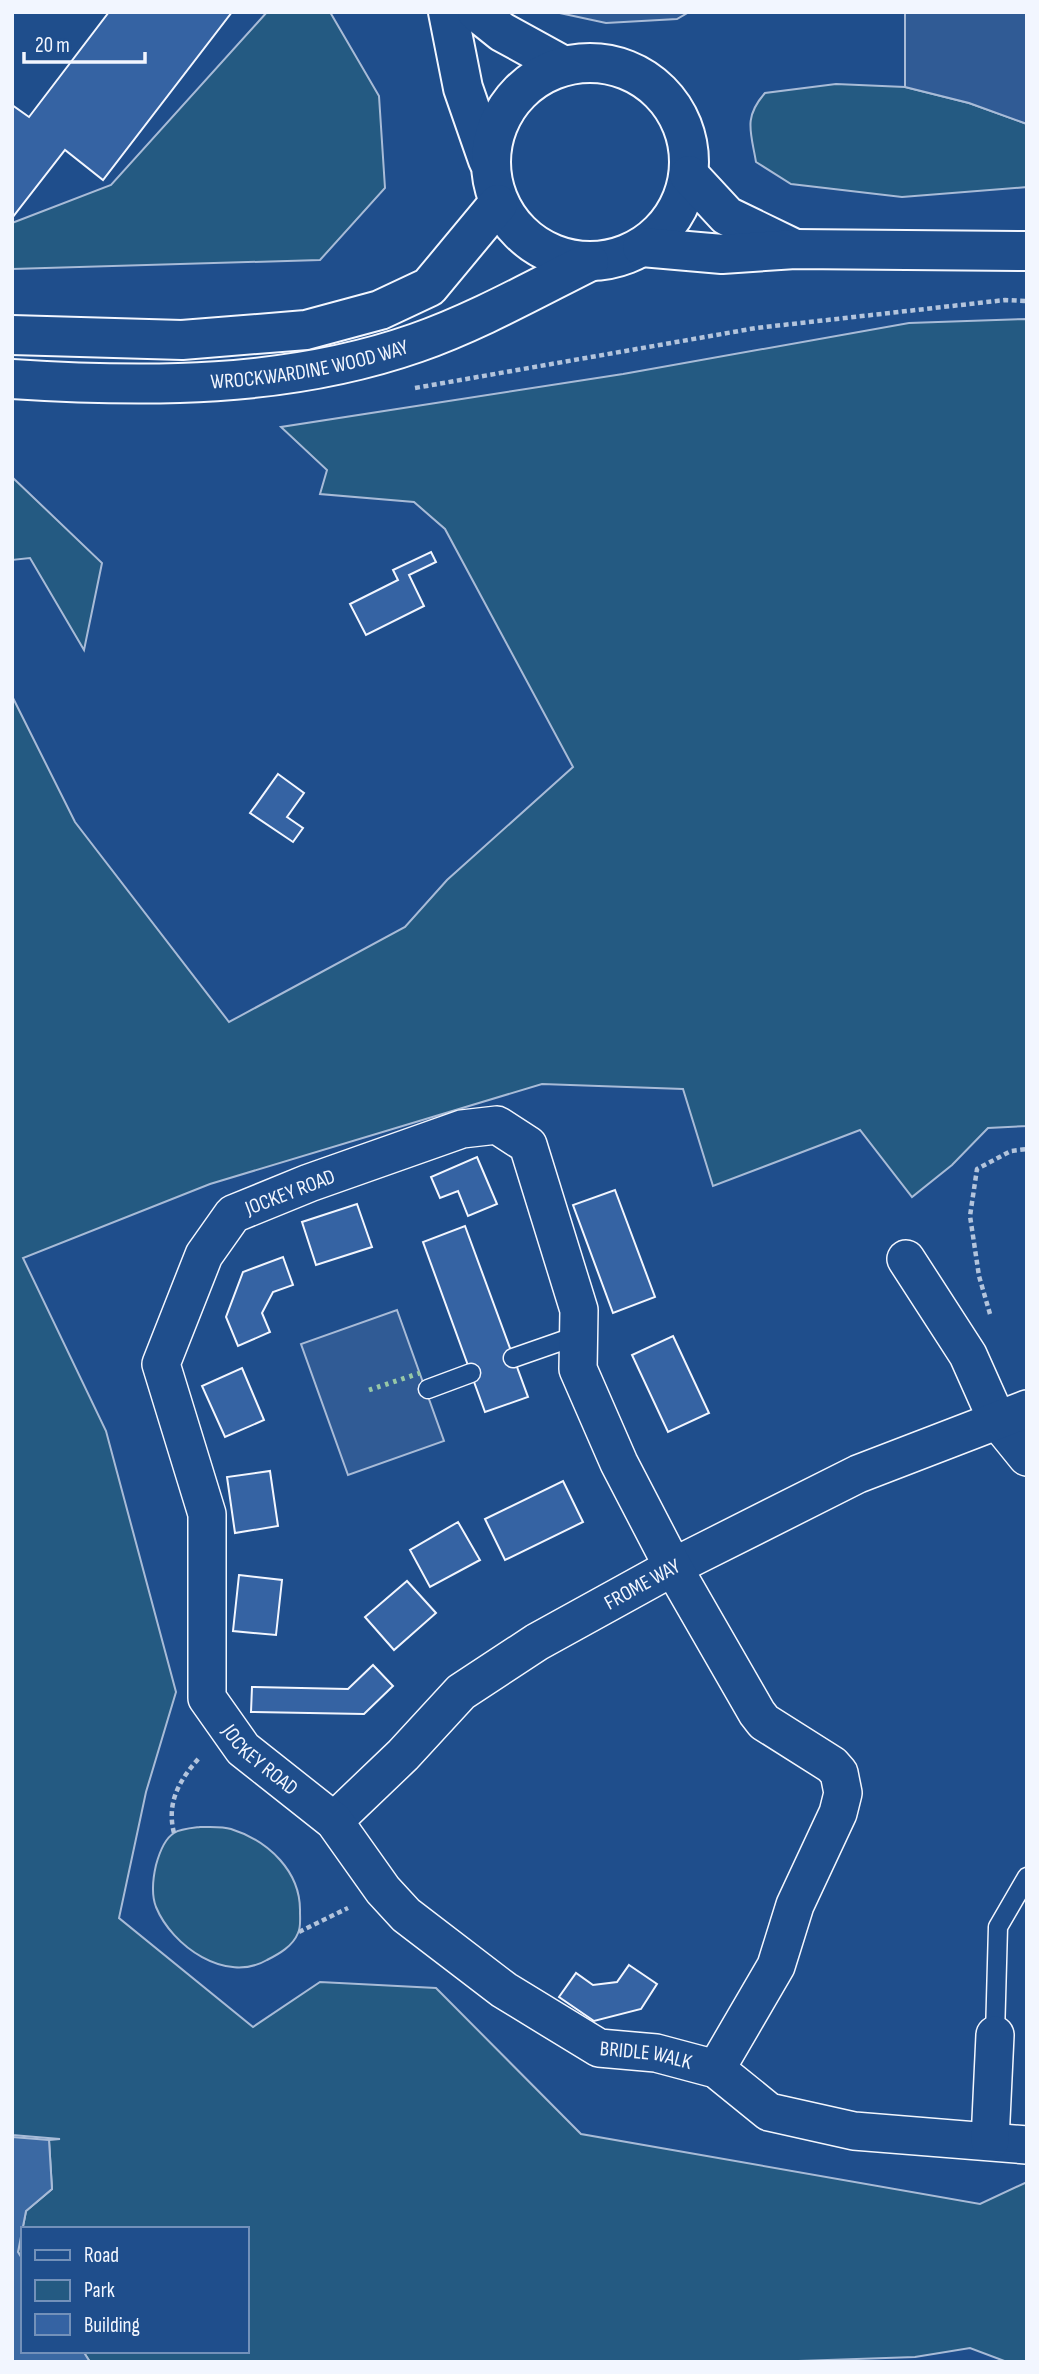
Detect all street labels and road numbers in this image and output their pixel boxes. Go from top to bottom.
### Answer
street label: WROCKWARDINE WOOD WAY [210,334,412,395]
street label: JOCKEY ROAD [241,1164,339,1221]
street label: FROME WAY [600,1553,684,1615]
street label: JOCKEY ROAD [216,1719,303,1801]
street label: BRIDLE WALK [599,2036,695,2075]

